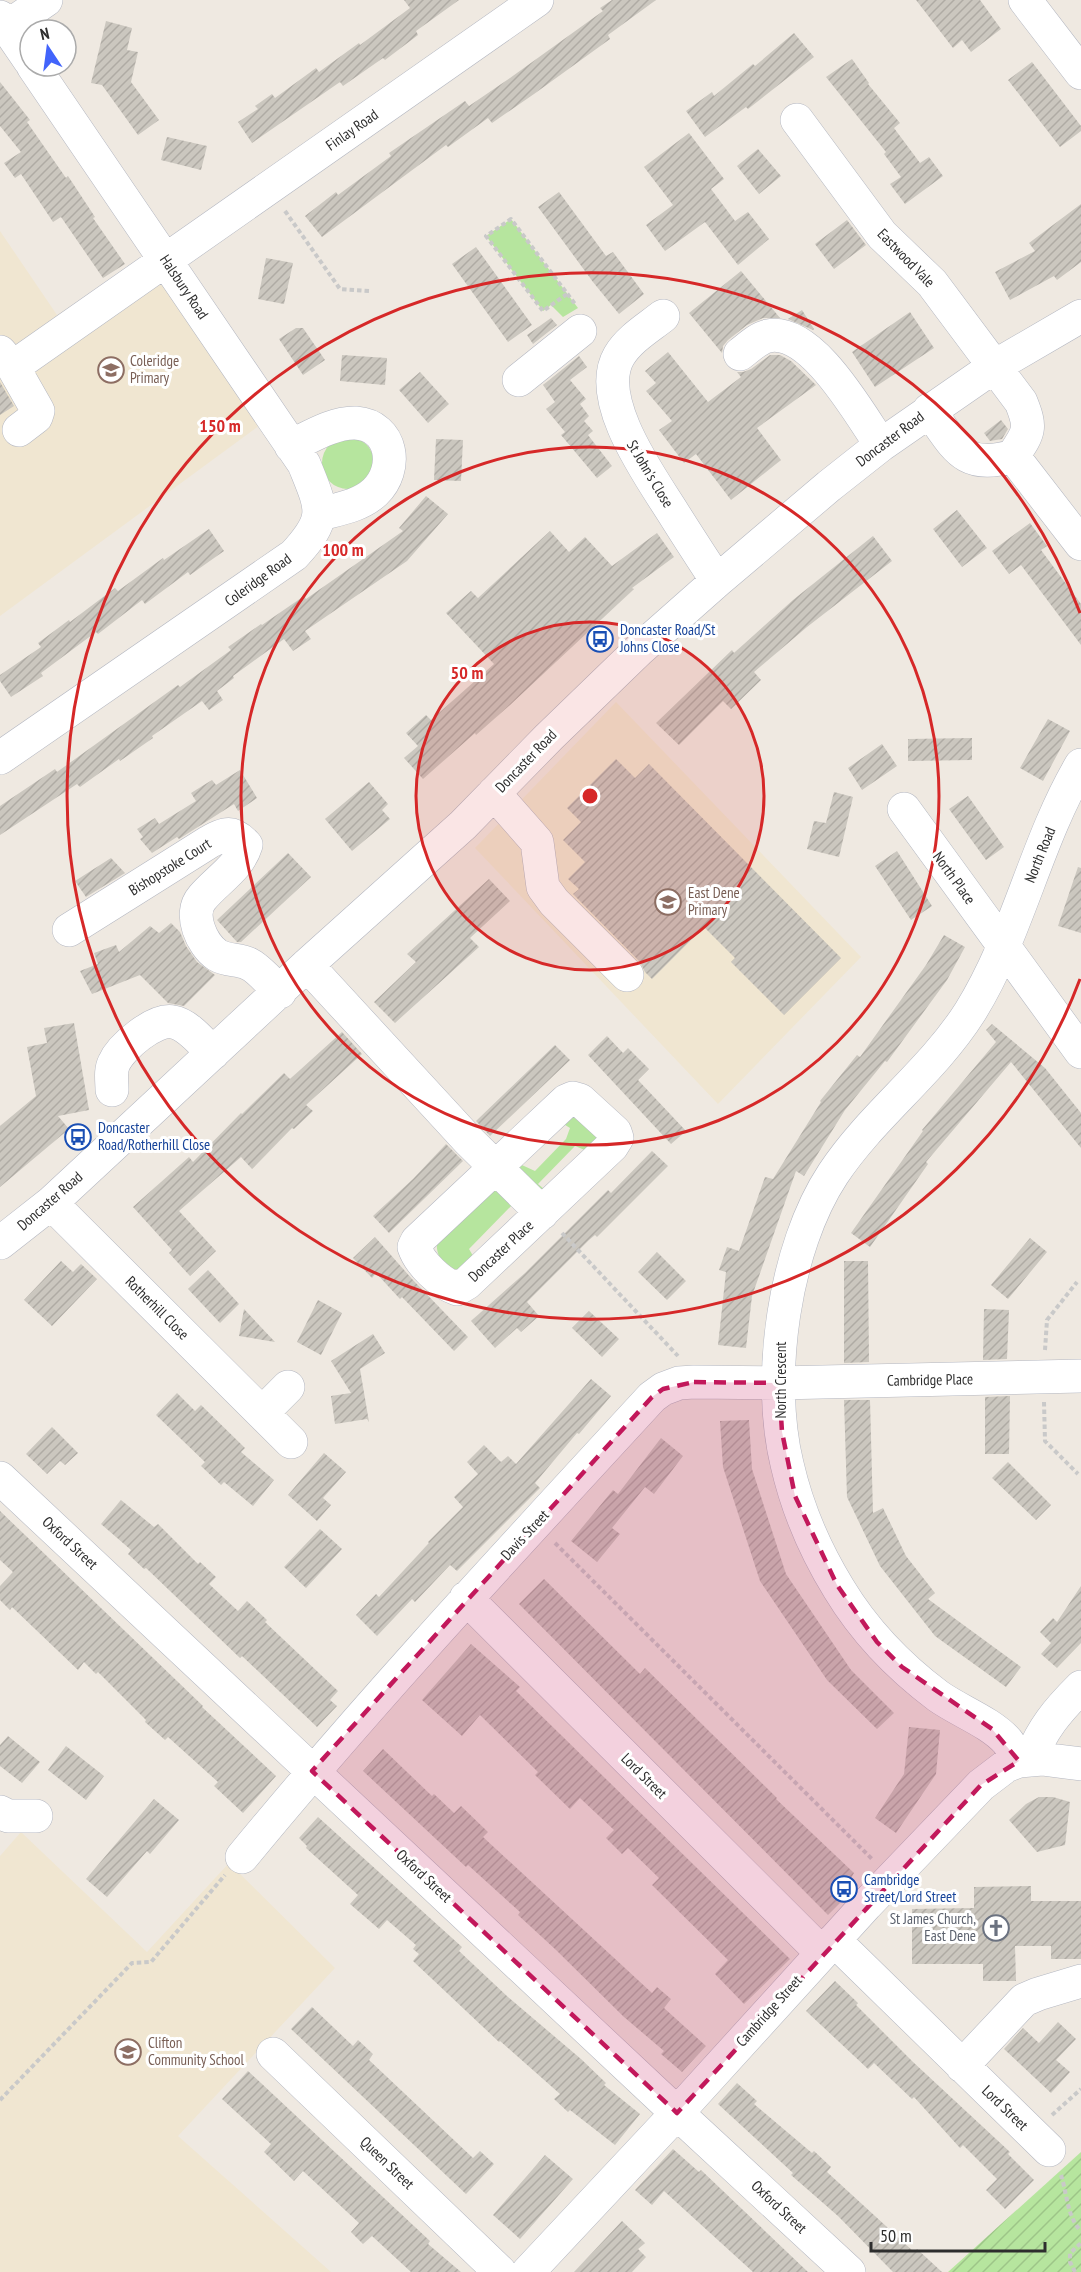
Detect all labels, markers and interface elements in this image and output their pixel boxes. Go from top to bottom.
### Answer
north arrow [18,18,78,78]
text: N [38,23,51,44]
street label: Finlay Road [322,105,382,154]
street label: Eastwood Vale [874,224,939,291]
street label: Halsbury Road [156,251,213,323]
place label: Coleridge Primary [130,351,179,387]
school or university icon: Coleridge Primary [96,355,126,385]
street label: Doncaster Road [852,407,928,470]
text: 150 m [199,414,241,437]
street label: St John's Close [623,437,678,511]
text: 100 m [322,538,364,561]
street label: Coleridge Road [221,549,295,610]
place label: Doncaster Road/St Johns Close [619,620,715,656]
bus stop icon: Doncaster Road/St Johns Close [585,624,615,654]
text: 50 m [451,661,483,684]
street label: Doncaster Road [491,725,560,796]
centre of rings [580,786,600,806]
street label: North Road [1020,824,1059,885]
street label: Bishopstoke Court [125,834,214,899]
street label: North Place [929,848,980,908]
place label: East Dene Primary [688,883,740,919]
school or university icon: East Dene Primary [653,887,683,917]
place label: Doncaster Road/Rotherhill Close [98,1118,210,1154]
bus stop icon: Doncaster Road/Rotherhill Close [63,1122,93,1152]
street label: Doncaster Road [13,1167,86,1234]
street label: Doncaster Place [464,1216,537,1286]
street label: Rotherhill Close [122,1272,193,1343]
street label: North Crescent [771,1342,790,1418]
street label: Cambridge Place [887,1369,973,1390]
street label: Davis Street [496,1505,553,1564]
street label: Oxford Street [39,1512,102,1573]
street label: Lord Street [618,1749,671,1802]
street label: Oxford Street [393,1845,456,1906]
place label: Cambridge Street/Lord Street [864,1870,956,1906]
bus stop icon: Cambridge Street/Lord Street [829,1874,859,1904]
place label: St James Church, East Dene [890,1909,976,1945]
church icon: St James Church, East Dene [981,1913,1011,1943]
street label: Cambridge Street [732,1971,806,2050]
place label: Clifton Community School [148,2033,245,2069]
school or university icon: Clifton Community School [113,2037,143,2067]
street label: Lord Street [978,2081,1032,2134]
street label: Queen Street [356,2132,418,2193]
street label: Oxford Street [748,2176,811,2237]
scale bar [871,2215,1045,2253]
text: 50 m [880,2224,912,2247]

